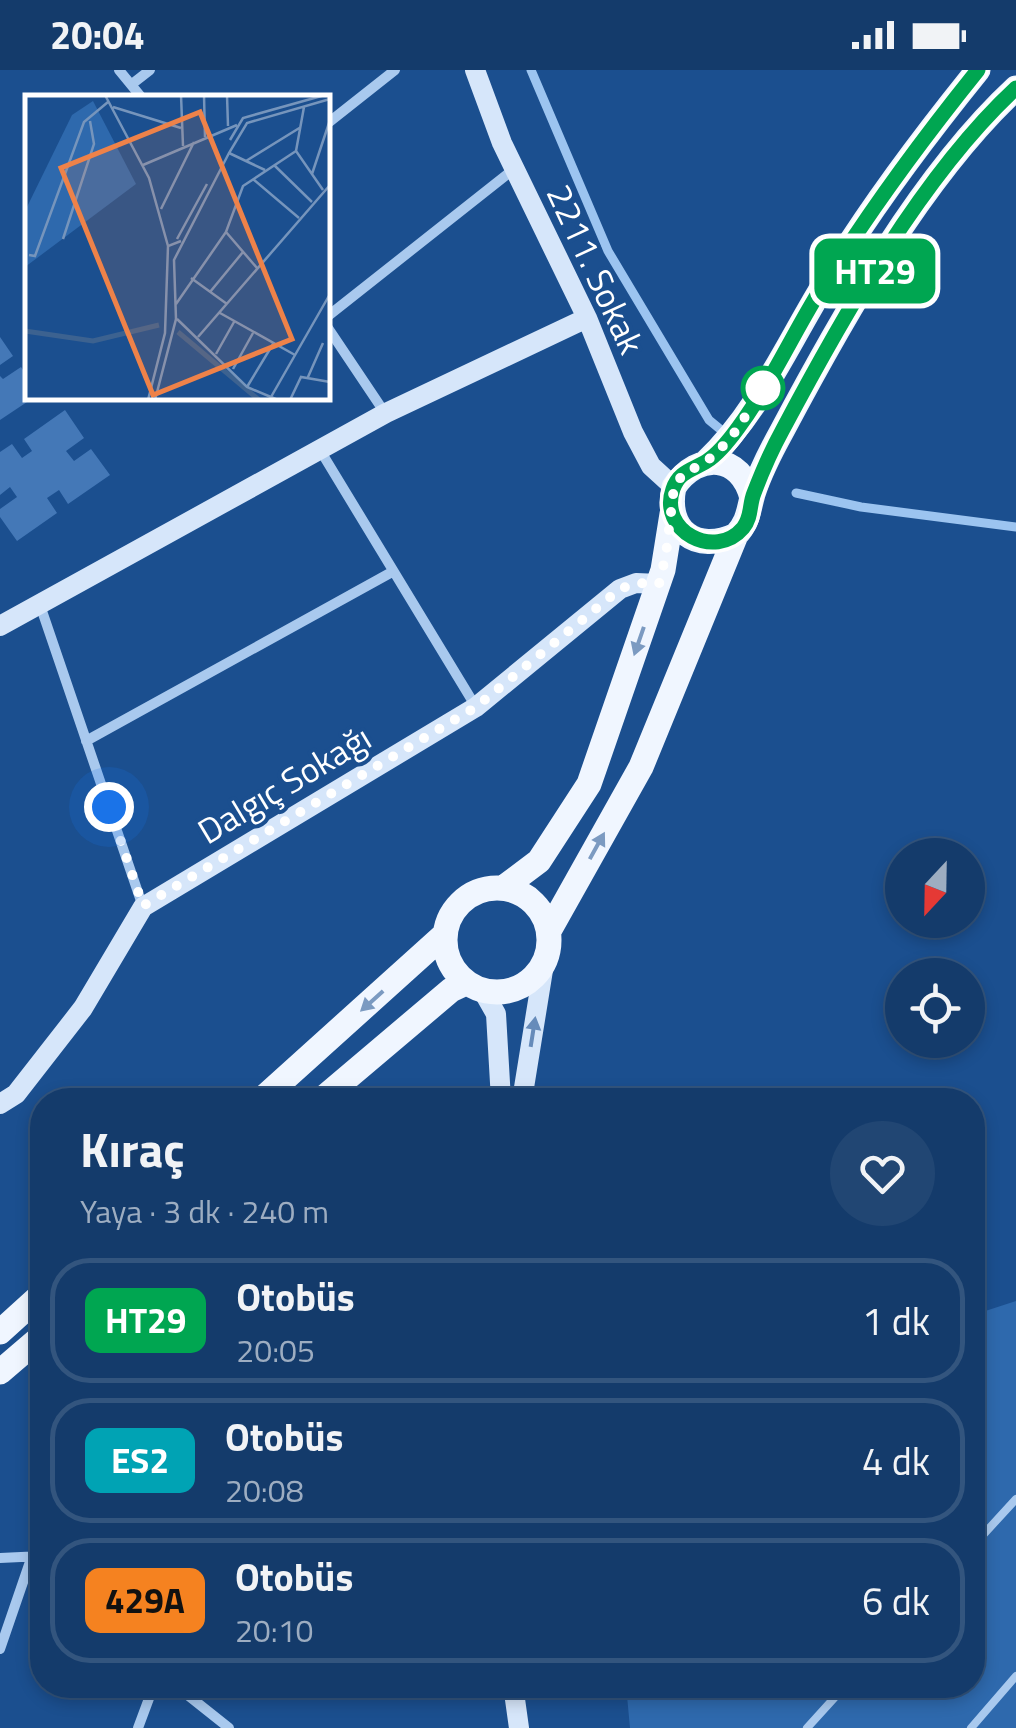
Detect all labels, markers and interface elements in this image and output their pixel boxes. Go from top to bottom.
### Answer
text: 20:04 [50,6,145,64]
inset map [25,95,330,400]
street label: 2211. Sokak [533,175,659,363]
line badge: HT29 [805,238,945,304]
text: HT29 [834,244,916,298]
unlabelled marker [742,367,784,409]
one-way arrow [630,627,645,657]
street label: Dalgıç Sokağı [187,711,381,857]
your location [84,782,134,832]
one-way arrow [587,832,605,860]
north arrow [885,838,985,938]
map controls [885,838,985,1058]
button: locate [885,958,985,1058]
one-way arrow [360,990,385,1012]
one-way arrow [526,1016,542,1047]
text: Kıraç [80,1113,185,1186]
button: heart [830,1121,935,1226]
text: Yaya · 3 dk · 240 m [80,1187,329,1235]
text: Otobüs [236,1268,355,1326]
text: 1 dk [862,1292,930,1350]
text: HT29 [105,1293,186,1347]
text: 20:05 [236,1326,315,1374]
text: Otobüs [225,1408,343,1466]
text: 4 dk [862,1432,930,1490]
text: ES2 [111,1433,169,1487]
text: 20:08 [225,1466,304,1514]
text: Otobüs [235,1548,353,1606]
text: 6 dk [862,1572,930,1630]
text: 429A [105,1573,185,1627]
text: 20:10 [235,1606,314,1654]

